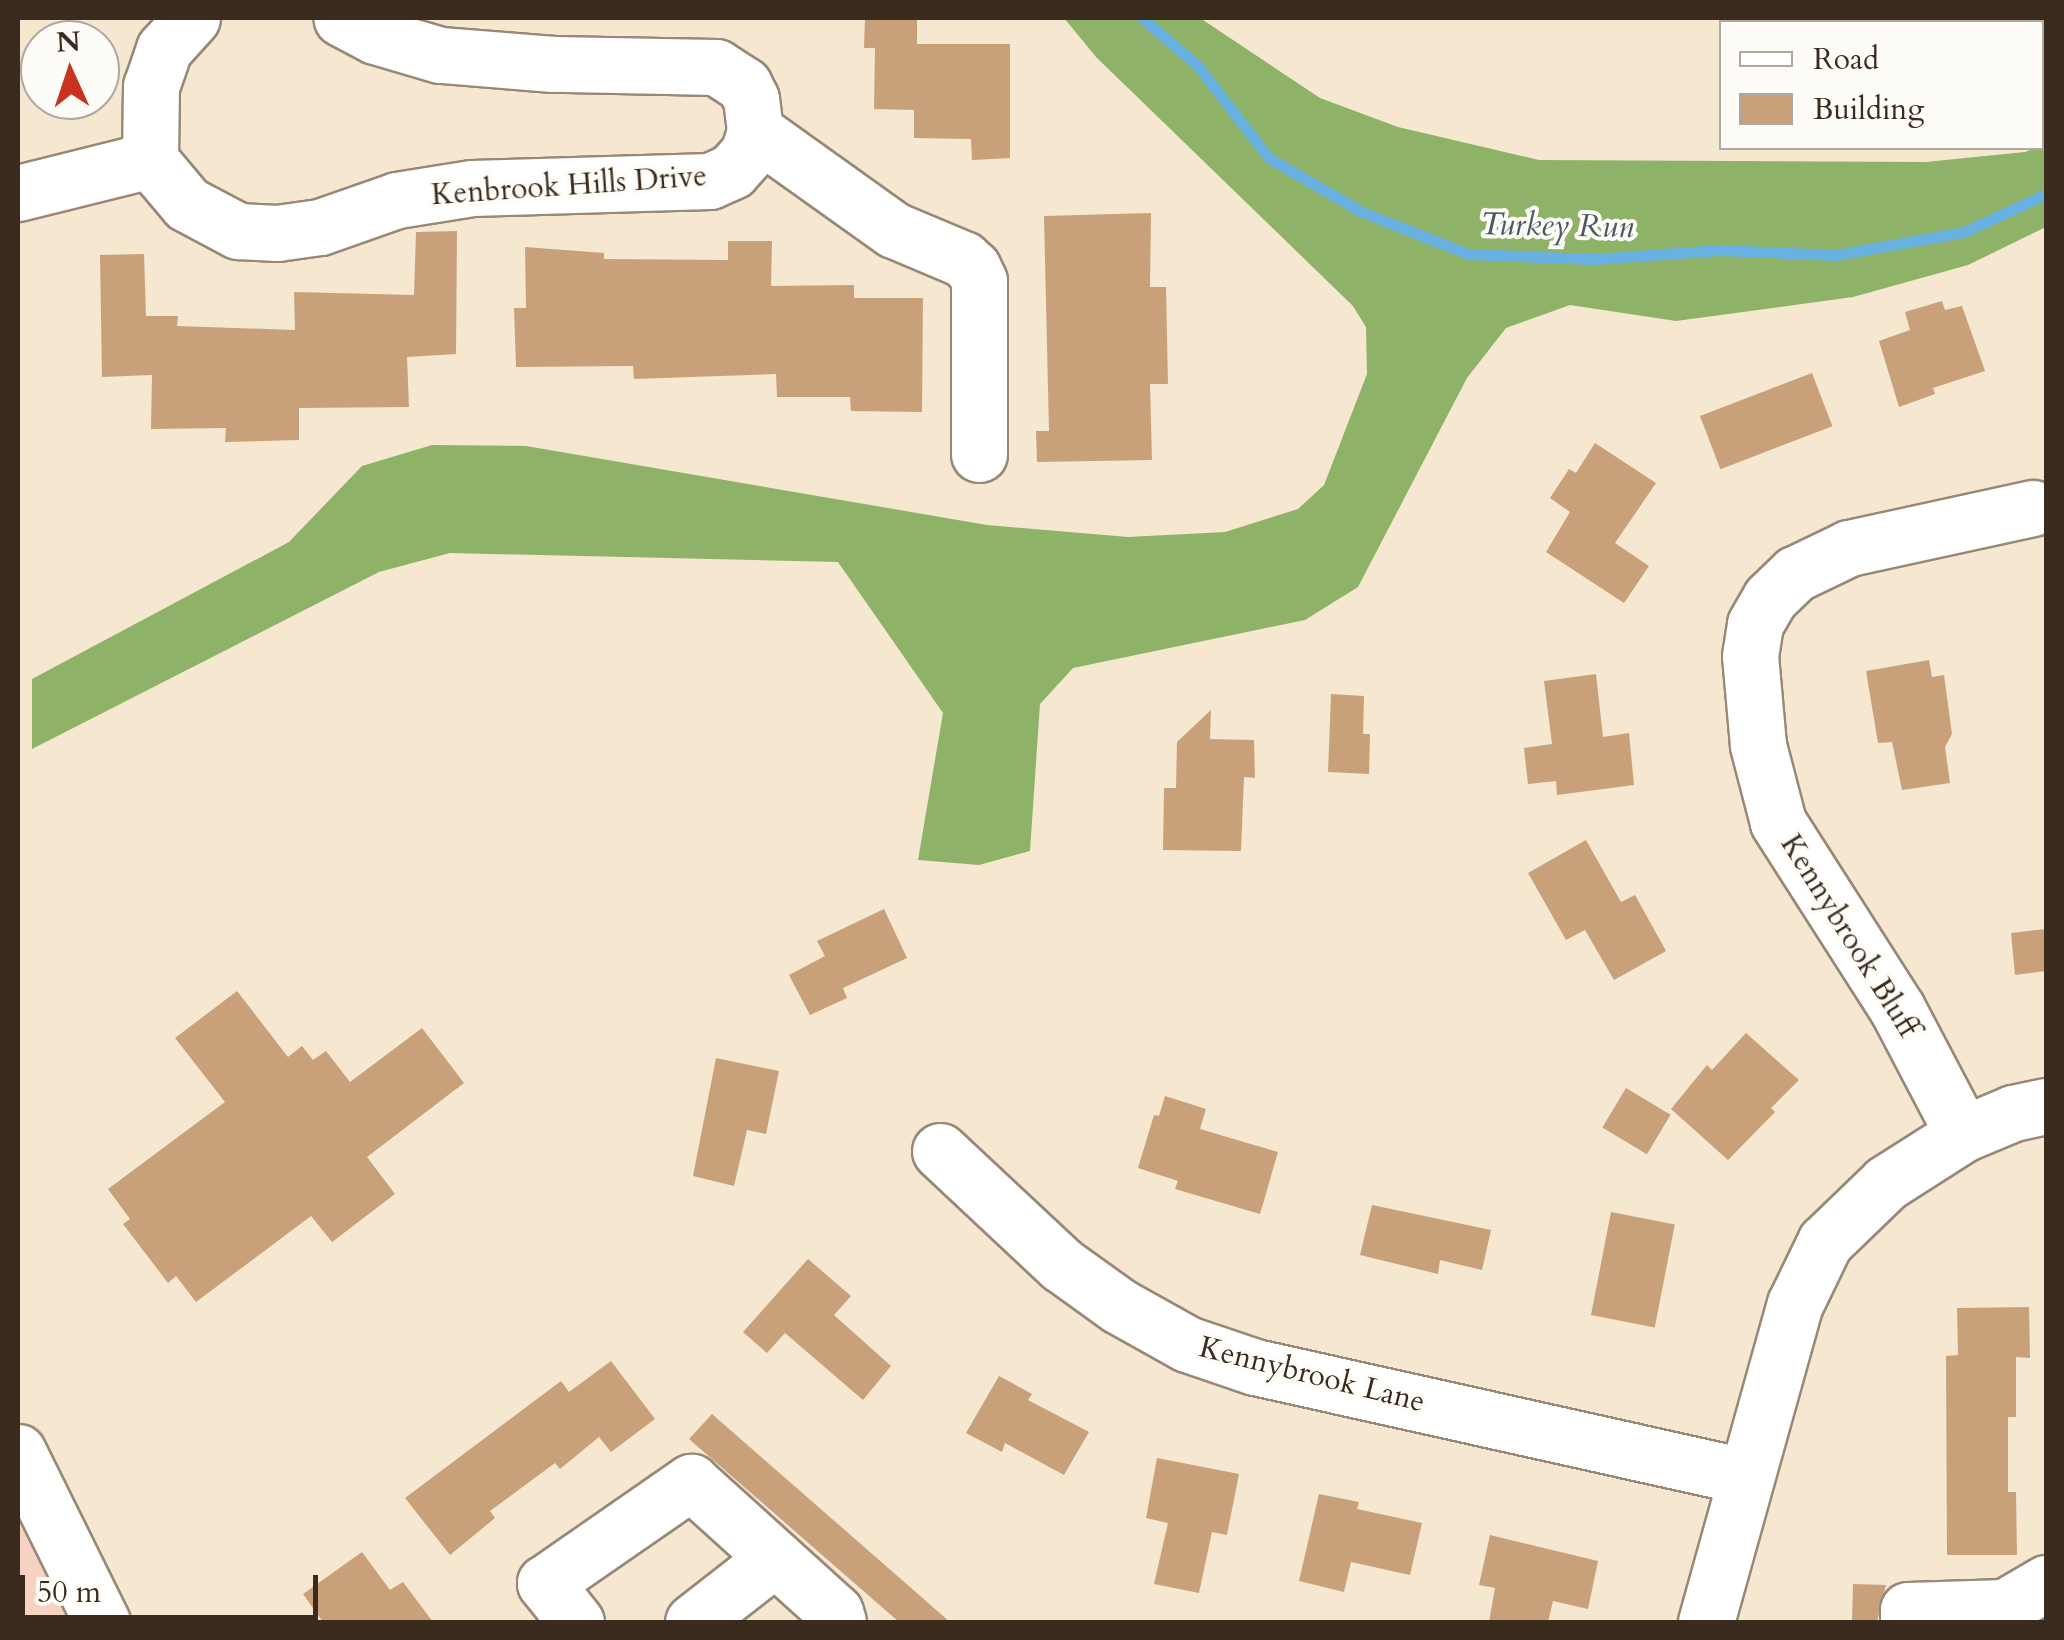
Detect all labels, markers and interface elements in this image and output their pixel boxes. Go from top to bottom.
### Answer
north arrow [20,20,120,120]
legend [1719,20,2044,150]
text: N [55,22,82,62]
text: Road [1813,39,1879,80]
text: Building [1813,89,1924,130]
street label: Kenbrook Hills Drive [430,158,708,214]
water label: Turkey Run [1480,205,1634,247]
street label: Kennybrook Bluff [1772,828,1926,1044]
street label: Kennybrook Lane [1195,1330,1429,1420]
scale bar [25,1555,322,1617]
text: 50 m [37,1572,101,1613]

